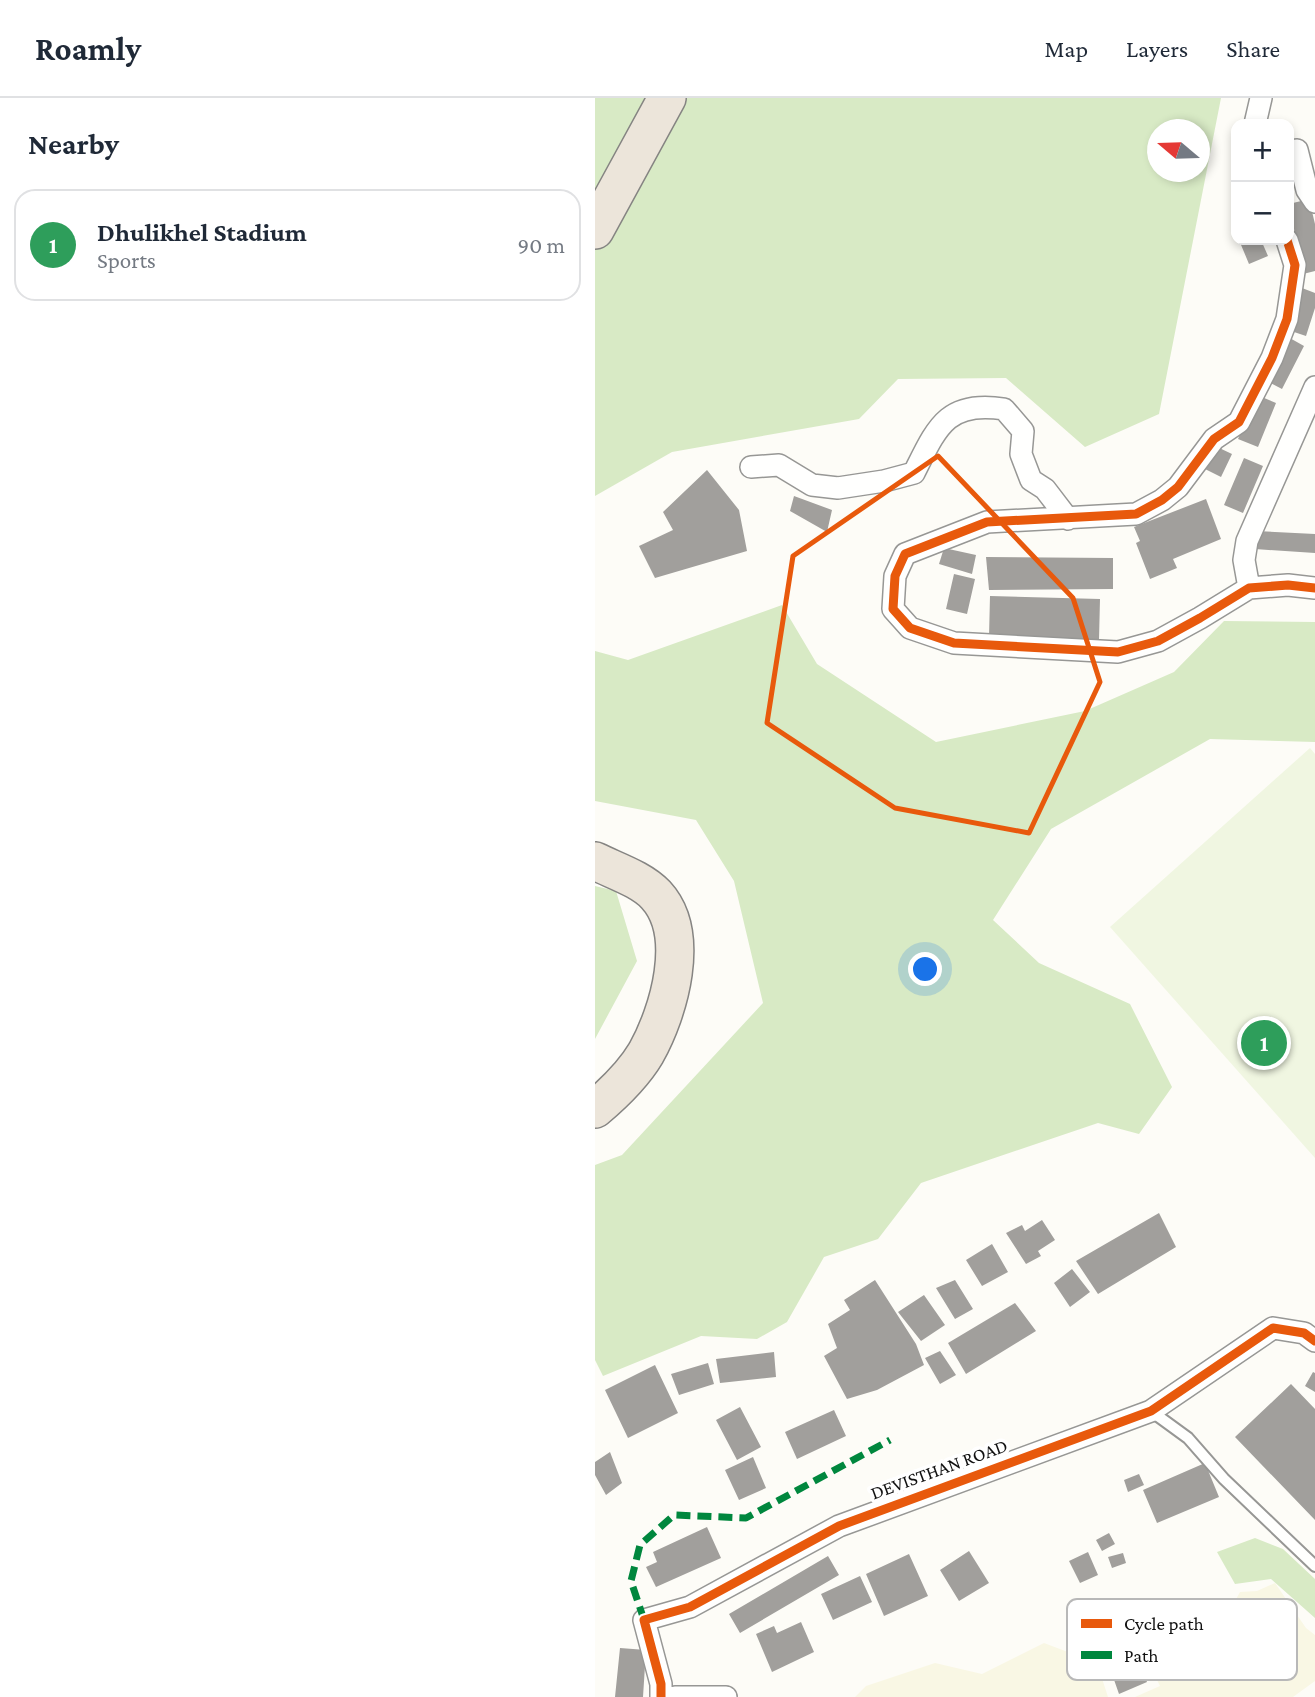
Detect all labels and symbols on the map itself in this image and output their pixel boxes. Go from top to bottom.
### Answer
north arrow [1147,119,1210,182]
your location [908,952,942,986]
pin: 1 [1241,1017,1287,1069]
street label: DEVISTHAN ROAD [868,1434,1010,1504]
legend [1067,1599,1297,1680]
text: Cycle path [1124,1613,1204,1634]
text: Path [1124,1645,1159,1666]

